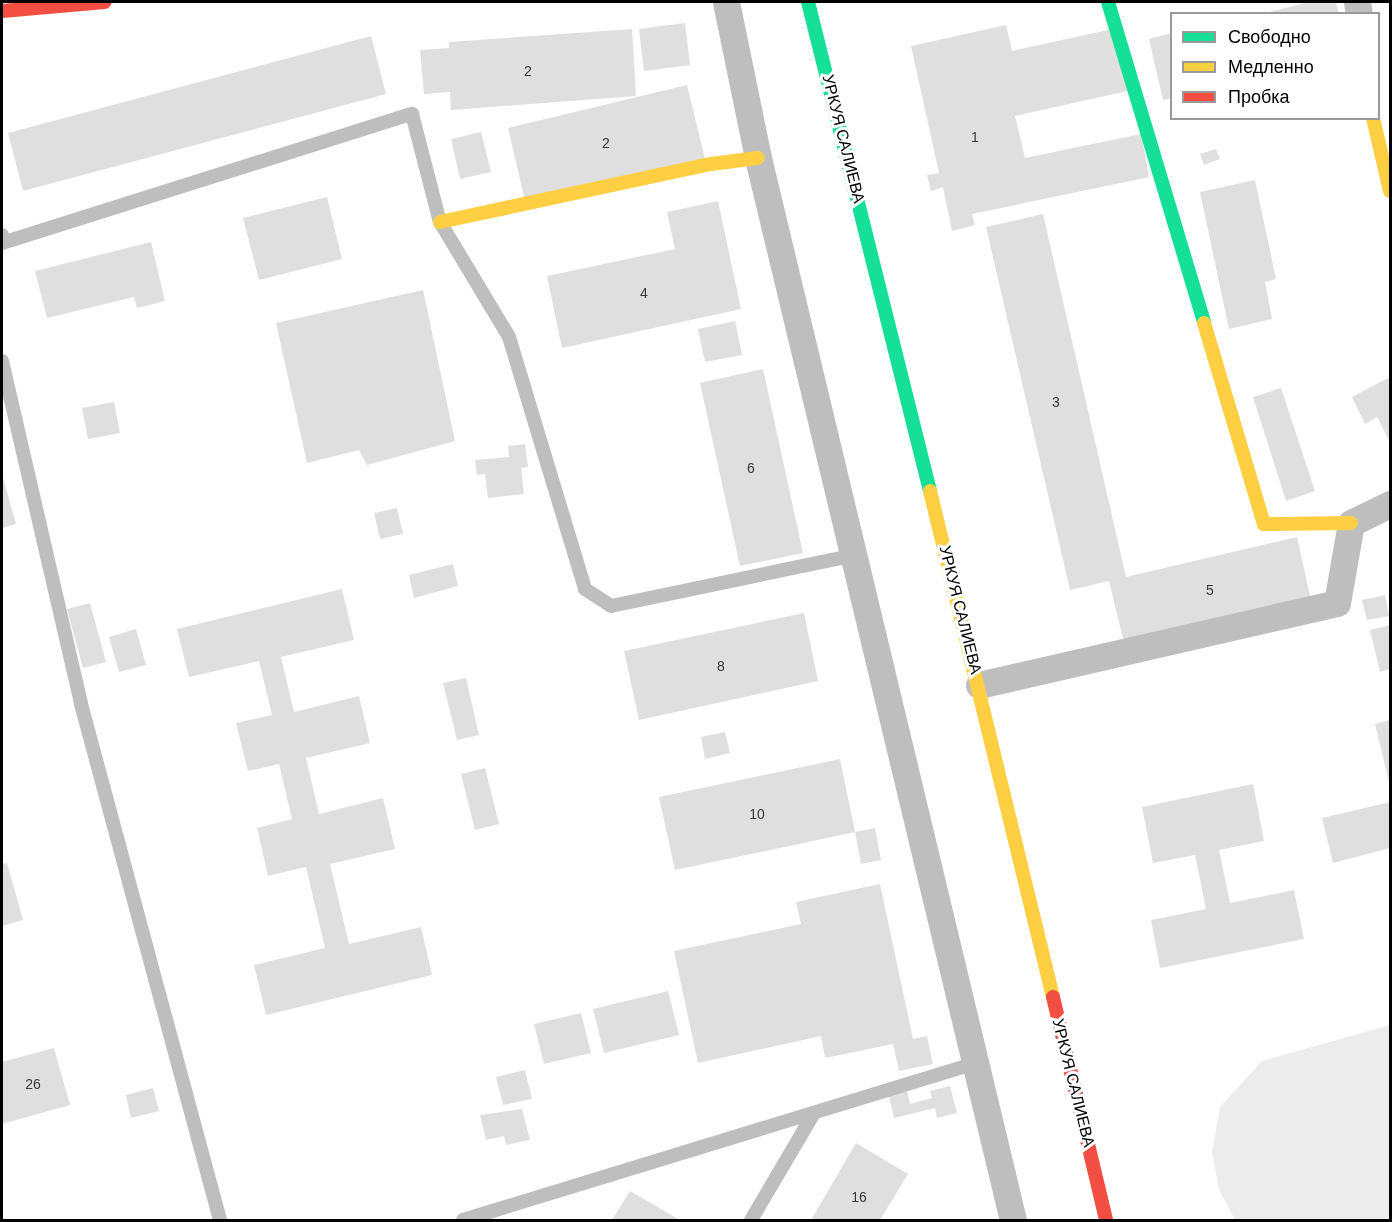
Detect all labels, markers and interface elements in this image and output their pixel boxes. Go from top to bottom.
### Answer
legend [1170,12,1380,120]
text: Свободно [1228,27,1311,47]
text: Медленно [1228,57,1314,77]
house number: 2 [524,63,532,79]
street label: УРКУЯ САЛИЕВА [818,73,868,205]
text: Пробка [1228,87,1290,107]
house number: 1 [971,129,979,145]
house number: 2 [602,135,610,151]
house number: 4 [640,285,648,301]
house number: 3 [1052,394,1060,410]
house number: 6 [747,460,755,476]
street label: УРКУЯ САЛИЕВА [935,544,985,676]
house number: 5 [1206,582,1214,598]
house number: 8 [717,658,725,674]
house number: 10 [749,806,765,822]
street label: УРКУЯ САЛИЕВА [1048,1017,1098,1149]
house number: 26 [25,1076,41,1092]
house number: 16 [851,1189,867,1205]

